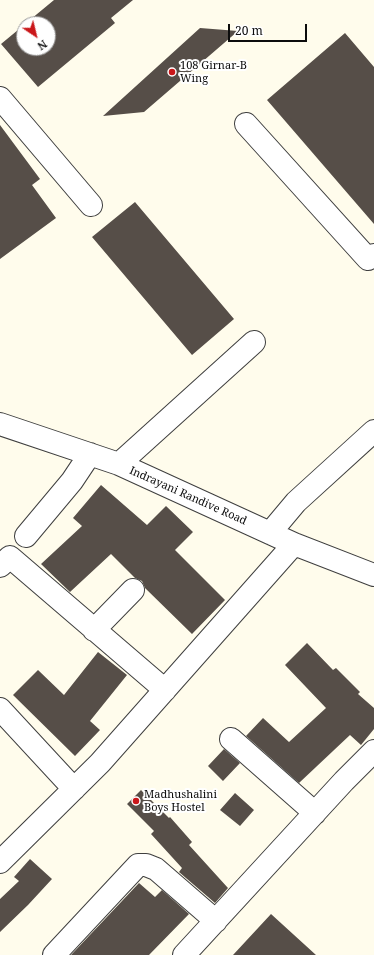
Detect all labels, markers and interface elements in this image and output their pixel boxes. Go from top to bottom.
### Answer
north arrow [16,16,56,56]
scale bar [230,16,309,42]
text: 20 m [235,22,263,39]
text: N [35,37,50,54]
place label: 108 Girnar-B Wing [180,59,247,85]
marker: 108 Girnar-B Wing [167,67,177,77]
street label: Indrayani Randive Road [127,464,249,528]
place label: Madhushalini Boys Hostel [144,788,217,814]
marker: Madhushalini Boys Hostel [131,796,141,806]

